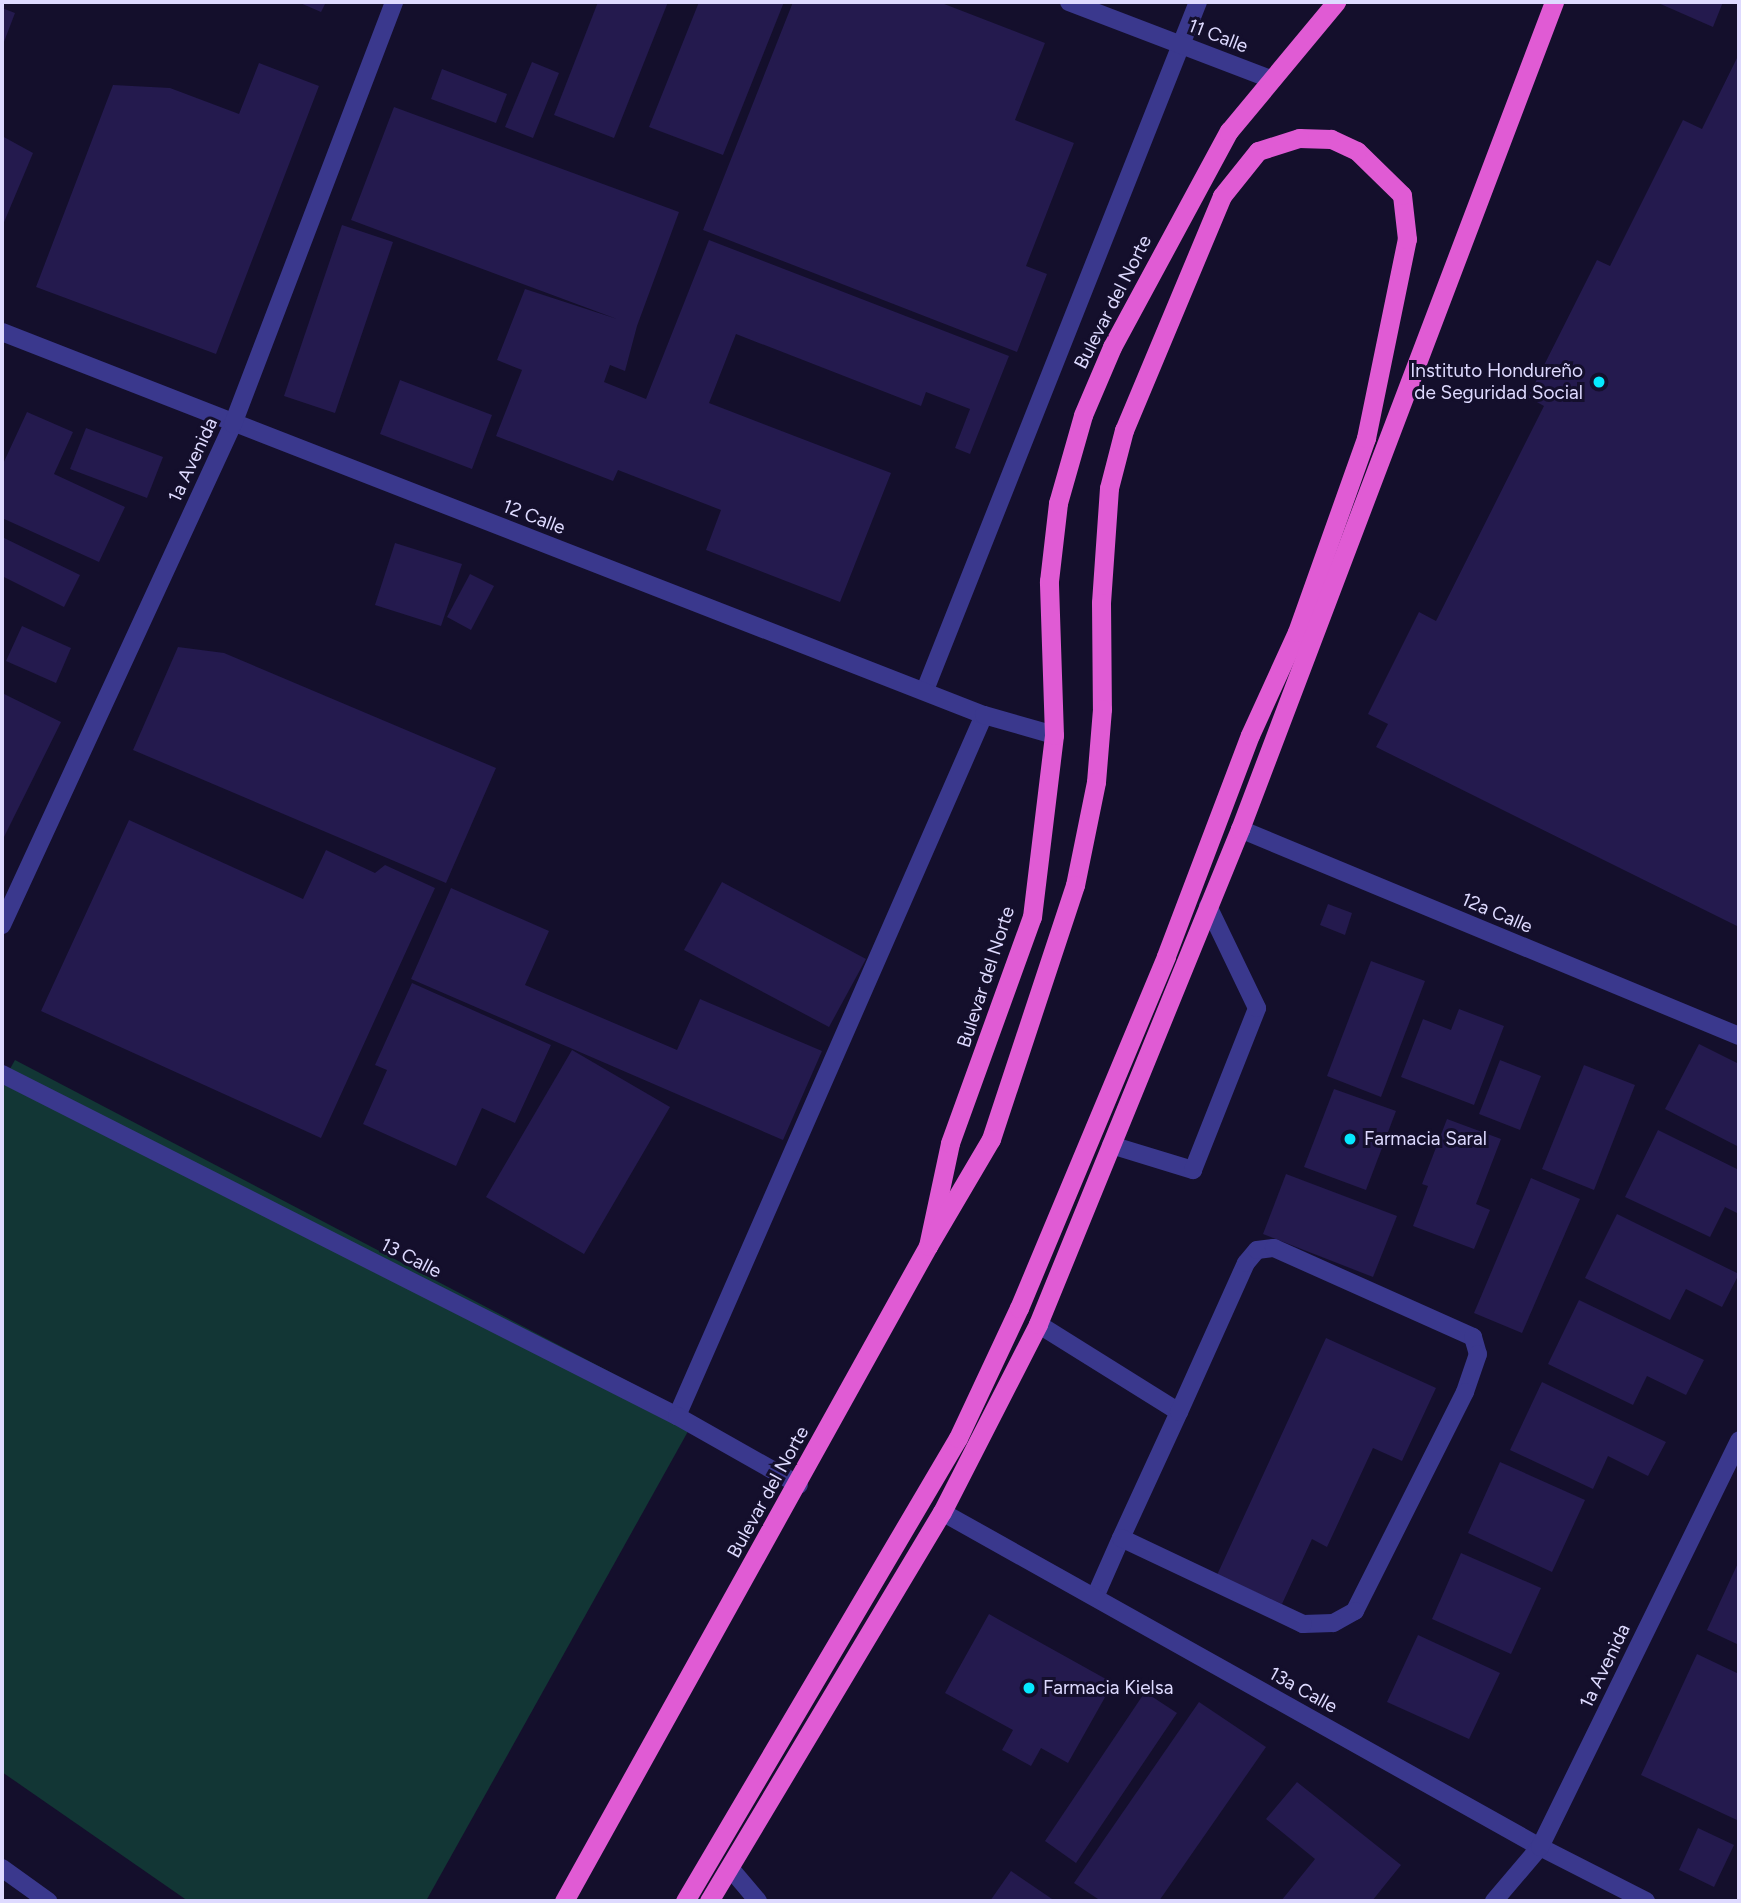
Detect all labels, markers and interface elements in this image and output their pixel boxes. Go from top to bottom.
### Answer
street label: 11 Calle [1185,14,1251,58]
street label: Bulevar del Norte [1069,231,1157,373]
place label: Instituto Hondureño de Seguridad Social [1410,360,1583,404]
marker: Instituto Hondureño de Seguridad Social [1589,372,1609,392]
street label: 1a Avenida [163,414,223,506]
street label: 12 Calle [499,495,569,539]
street label: 12a Calle [1458,888,1536,938]
street label: Bulevar del Norte [952,904,1020,1050]
place label: Farmacia Saral [1364,1128,1487,1150]
marker: Farmacia Saral [1342,1131,1358,1147]
street label: 13 Calle [377,1233,445,1283]
street label: Bulevar del Norte [722,1422,814,1562]
street label: 1a Avenida [1575,1620,1635,1712]
street label: 13a Calle [1265,1662,1341,1718]
place label: Farmacia Kielsa [1043,1677,1173,1699]
marker: Farmacia Kielsa [1021,1680,1037,1696]

